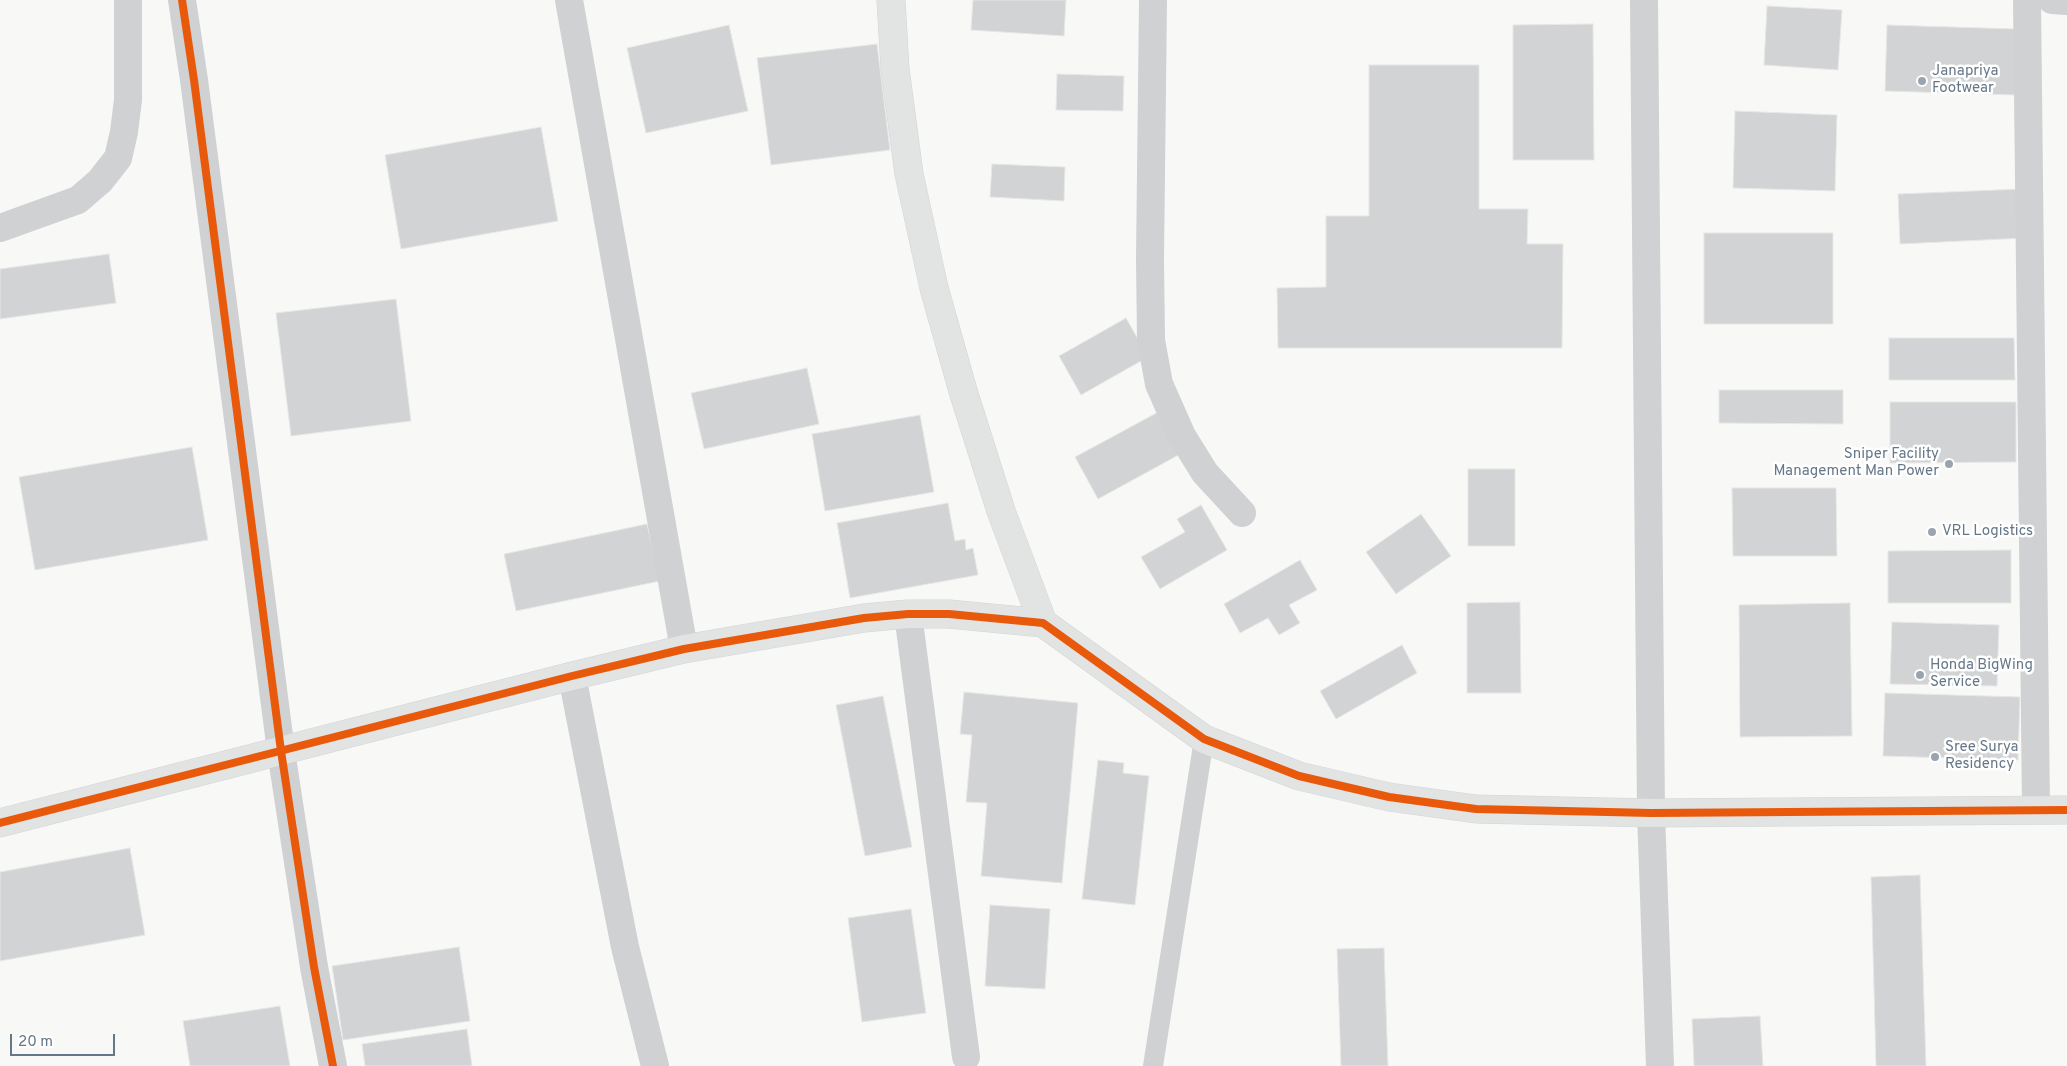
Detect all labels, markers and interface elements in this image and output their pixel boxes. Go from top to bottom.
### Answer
place label: Janapriya Footwear [1932,63,1998,98]
marker: Janapriya Footwear [1916,75,1928,87]
place label: Sniper Facility Management Man Power [1774,446,1939,481]
marker: Sniper Facility Management Man Power [1943,458,1955,470]
place label: VRL Logistics [1942,523,2033,541]
marker: VRL Logistics [1926,526,1938,538]
place label: Honda BigWing Service [1930,657,2033,692]
marker: Honda BigWing Service [1914,669,1926,681]
place label: Sree Surya Residency [1945,739,2018,774]
marker: Sree Surya Residency [1929,751,1941,763]
scale bar [12,1024,118,1056]
text: 20 m [18,1033,53,1052]

